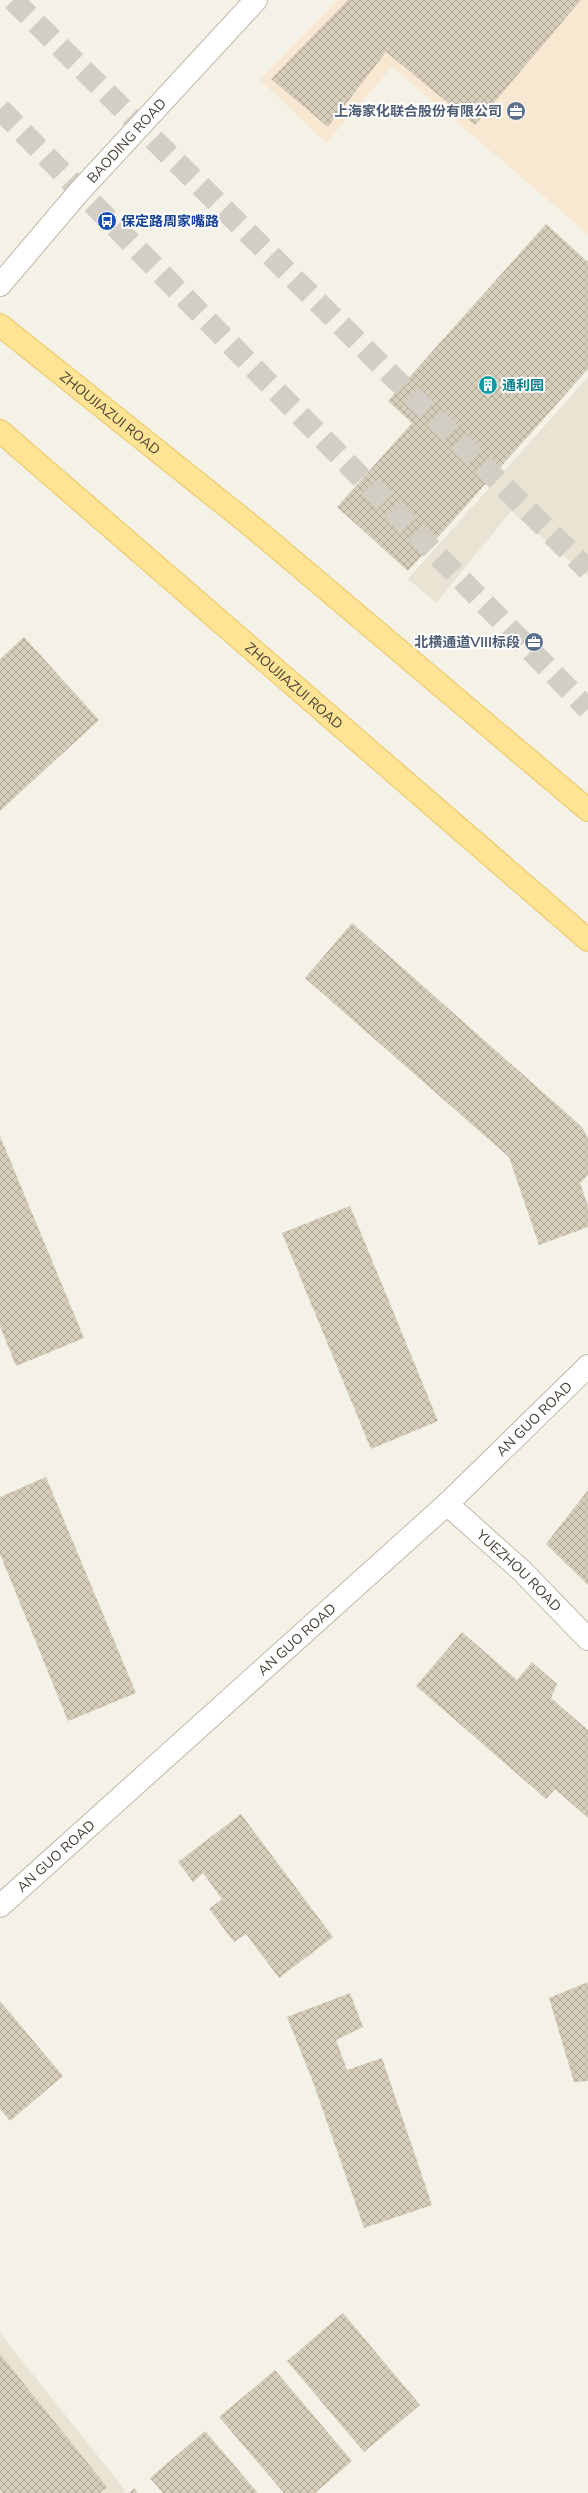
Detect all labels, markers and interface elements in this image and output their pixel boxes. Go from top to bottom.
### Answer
street label: BAODING ROAD [83,94,170,187]
office icon: 上海家化联合股份有限公司 [505,100,527,122]
place label: 上海家化联合股份有限公司 [334,102,502,121]
bus stop icon: 保定路周家嘴路 [96,210,118,232]
place label: 保定路周家嘴路 [121,212,219,231]
street label: ZHOUJIAZUI ROAD [56,367,164,459]
building icon: 通利园 [477,374,499,396]
place label: 通利园 [502,376,544,395]
office icon: 北横通道VIII标段 [523,631,545,653]
place label: 北横通道VIII标段 [414,633,520,652]
street label: ZHOUJIAZUI ROAD [241,638,347,733]
street label: AN GUO ROAD [492,1377,576,1460]
street label: YUEZHOU ROAD [472,1525,566,1615]
street label: AN GUO ROAD [253,1599,340,1679]
street label: AN GUO ROAD [12,1816,99,1896]

